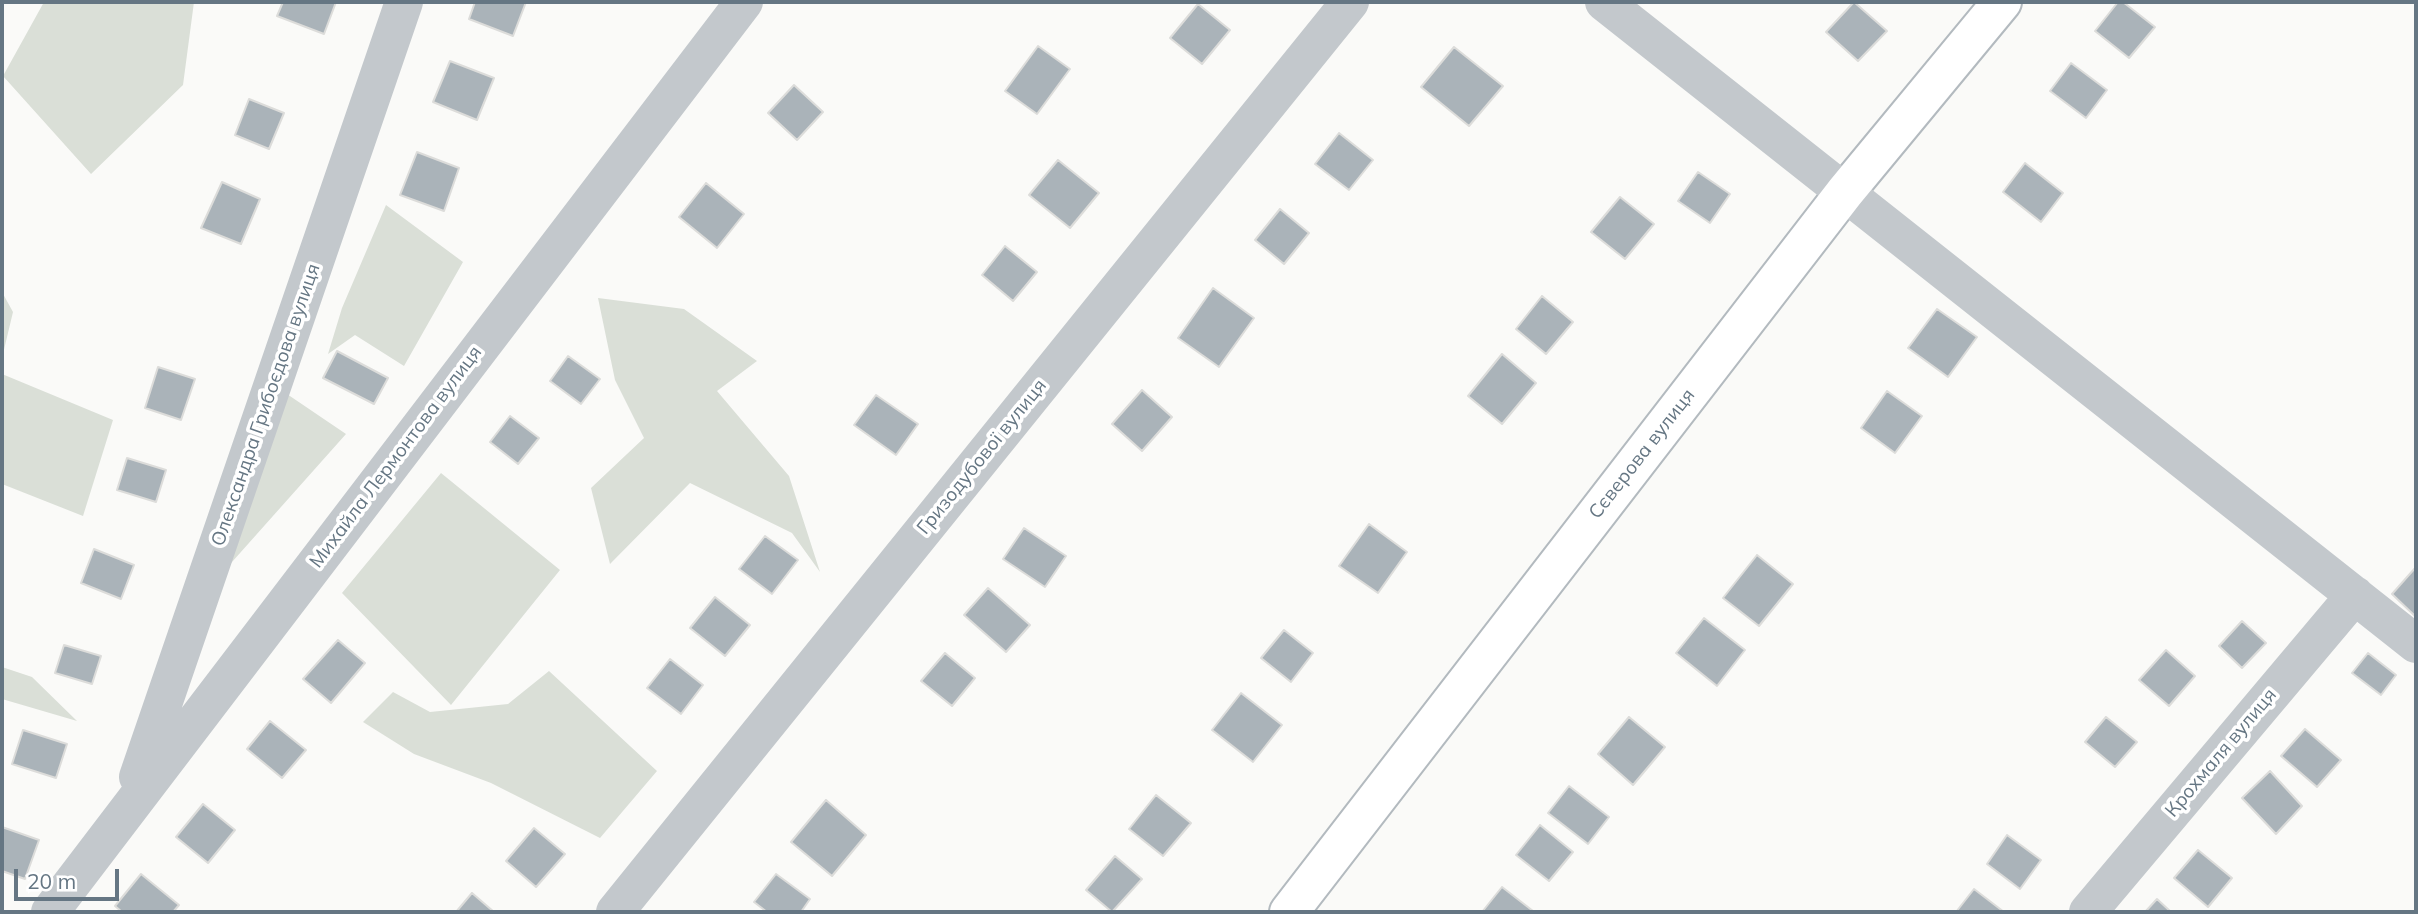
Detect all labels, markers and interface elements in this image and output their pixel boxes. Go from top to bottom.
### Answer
street label: Олександра Грибоєдова вулиця [207,261,325,549]
street label: Михайла Лермонтова вулиця [305,342,487,572]
street label: Гризодубової вулиця [913,375,1051,539]
street label: Сєверова вулиця [1584,385,1700,523]
street label: Крохмаля вулиця [2161,684,2281,822]
scale bar [18,855,122,899]
text: 20 m [27,868,76,894]

